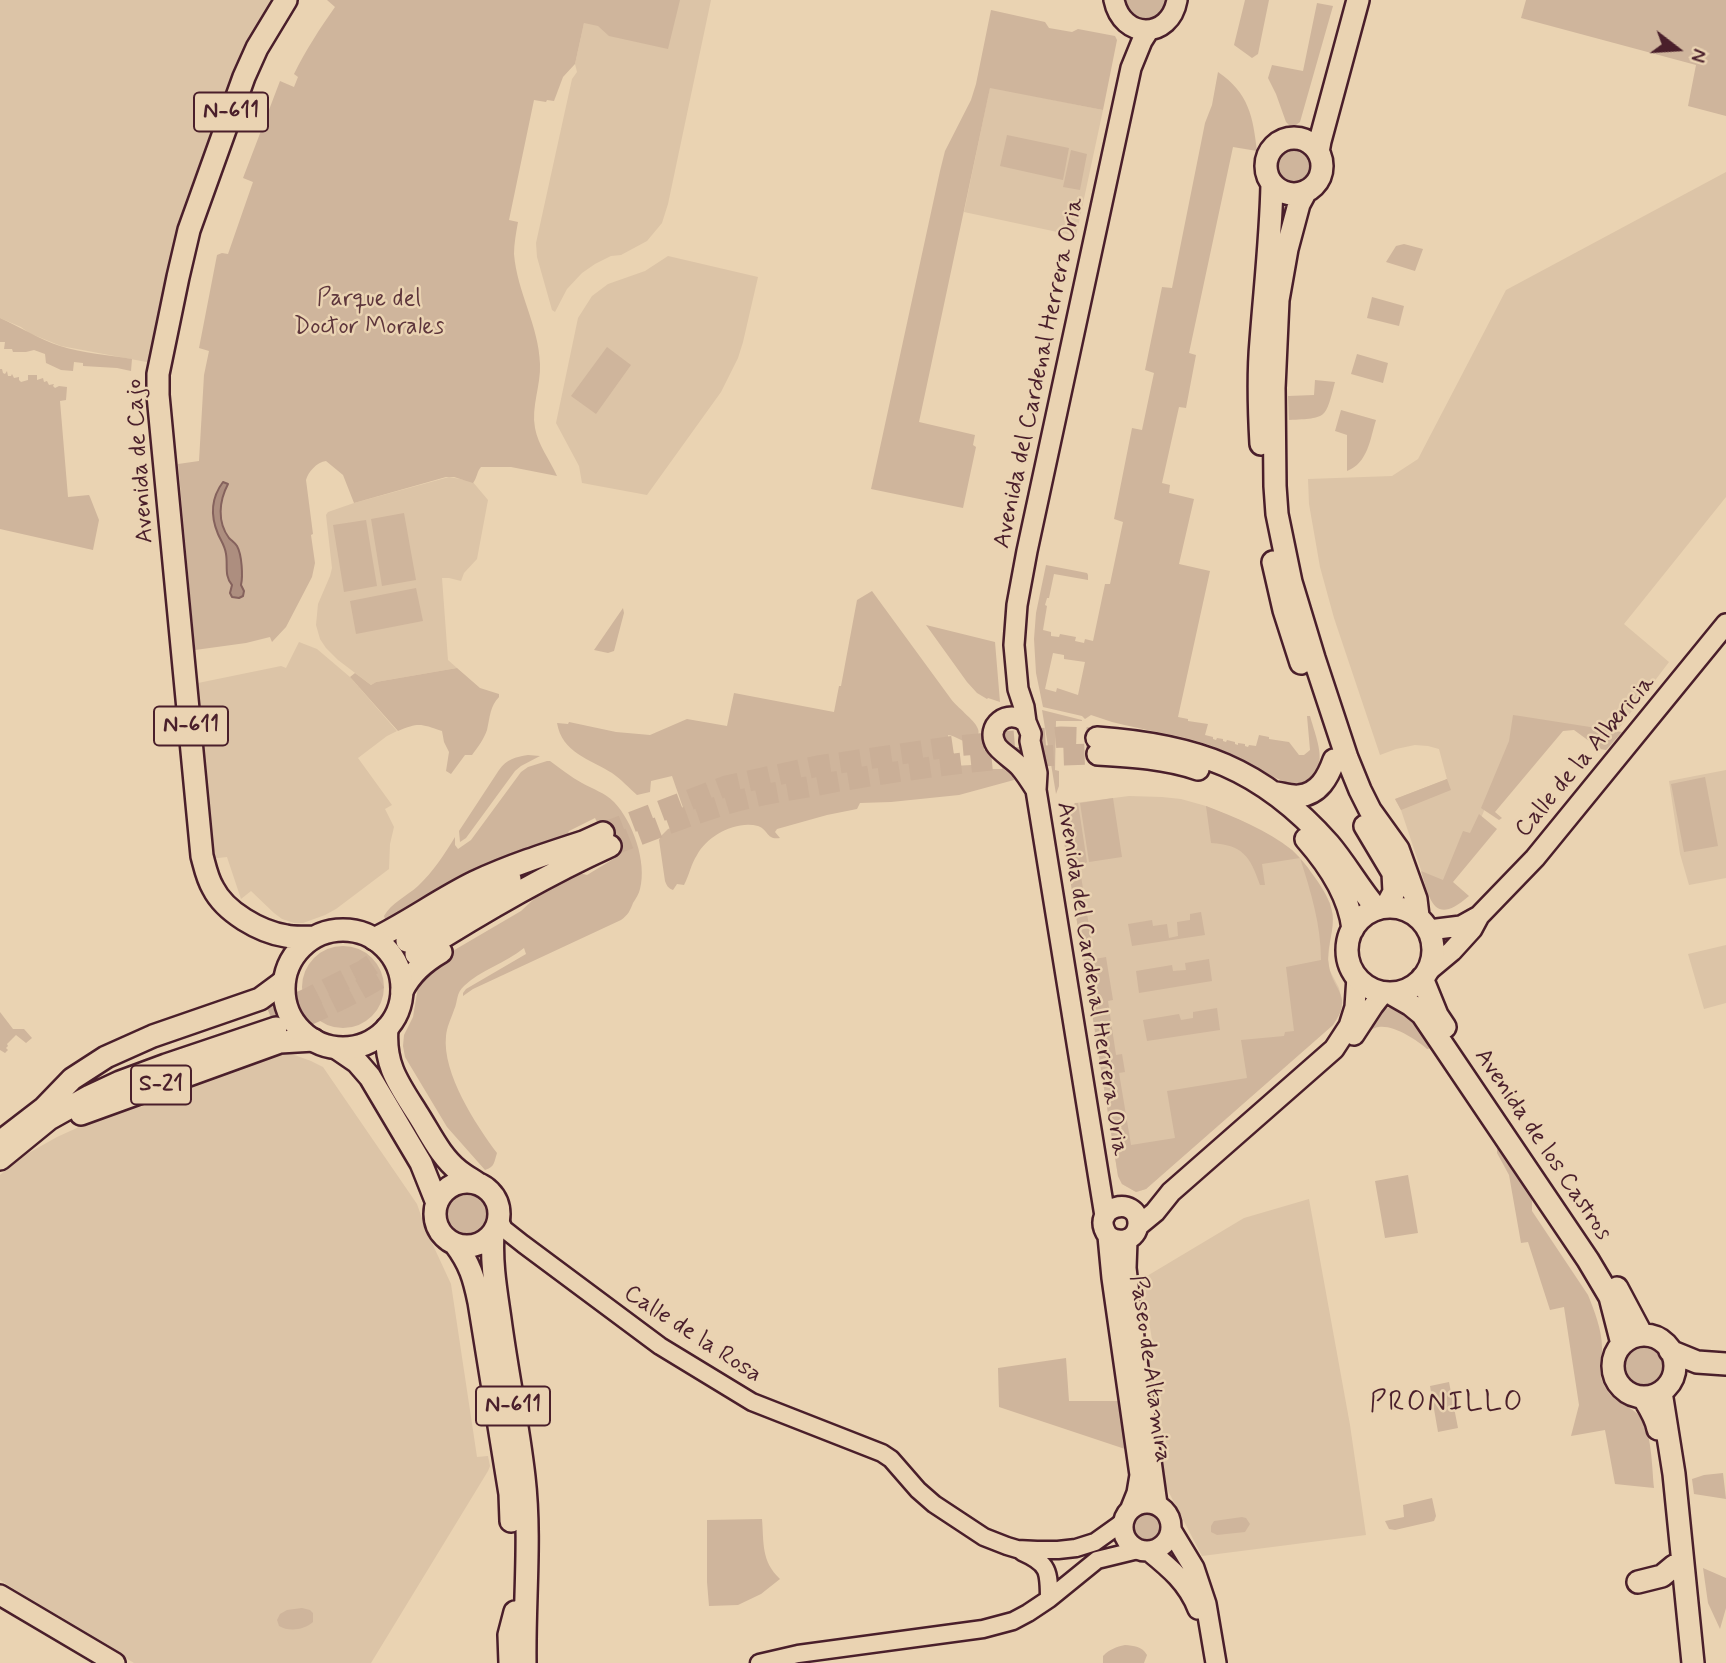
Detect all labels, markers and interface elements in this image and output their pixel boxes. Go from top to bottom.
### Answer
north arrow [1642,14,1712,84]
text: N [1684,46,1711,65]
road number: N-611 [194,92,268,132]
street label: Avenida del Cardenal Herrera Oria [989,195,1091,551]
park label: Parque del Doctor Morales [294,286,444,342]
street label: Avenida de Cajo [121,378,161,544]
street label: Calle de la Albericia [1510,670,1662,844]
road number: N-611 [154,706,228,746]
street label: Avenida del Cardenal Herrera Oria [1049,800,1133,1158]
street label: Avenida de los Castros [1467,1044,1617,1246]
road number: S-21 [131,1066,191,1104]
street label: Paseo de Altamira [1122,1273,1176,1465]
street label: Calle de la Rosa [618,1280,766,1390]
road number: N-611 [476,1386,550,1426]
district label: PRONILLO [1373,1387,1521,1421]

